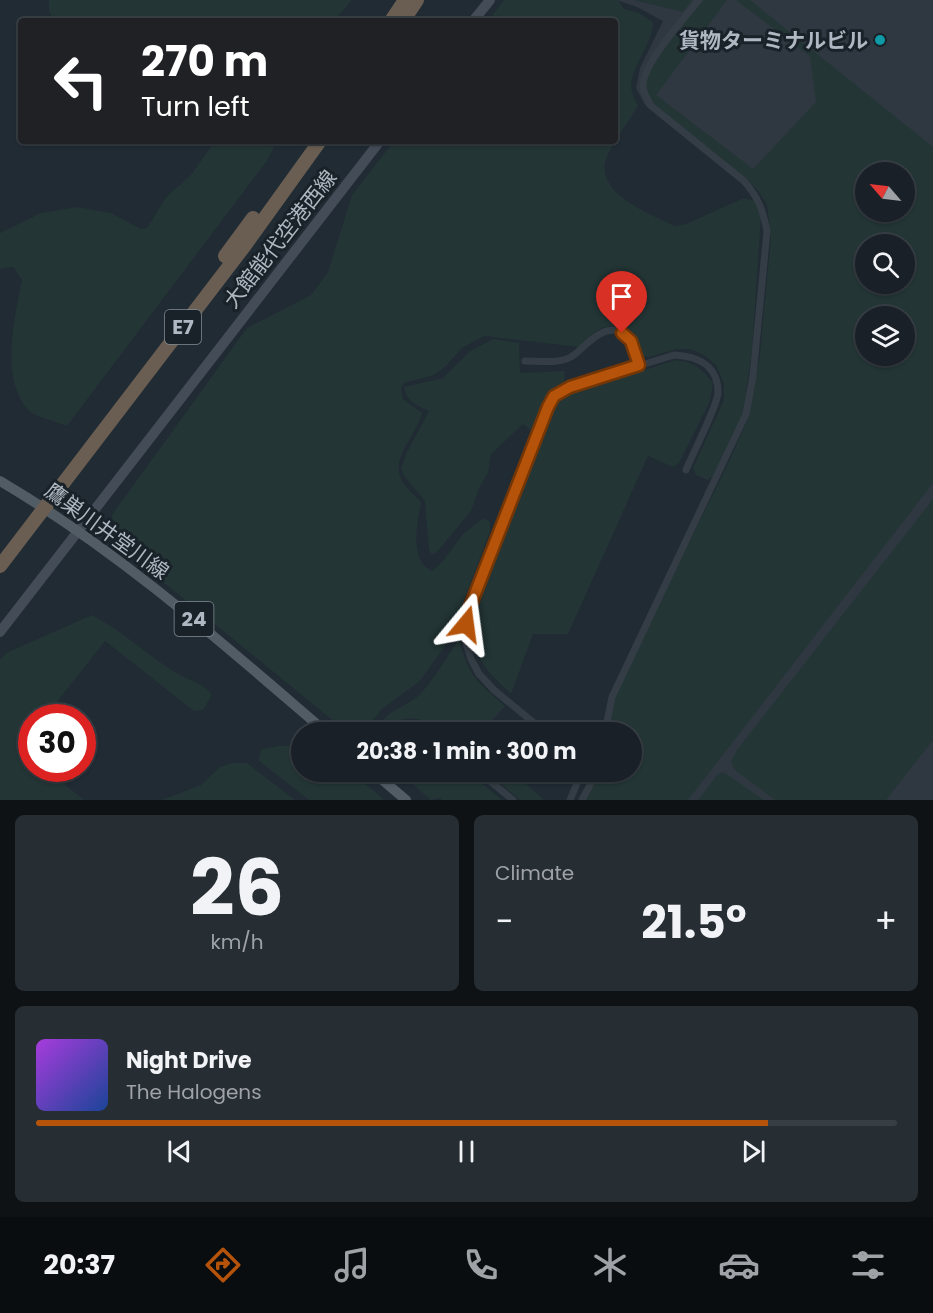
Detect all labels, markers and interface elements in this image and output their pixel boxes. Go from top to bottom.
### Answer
place label: 貨物ターミナルビル [679,26,868,55]
text: 270 m [141,32,268,91]
marker: 貨物ターミナルビル [873,33,887,47]
icon: left [42,42,120,120]
text: Turn left [141,88,250,125]
north arrow [855,162,915,222]
map controls [855,162,915,366]
street label: 大館能代空港西線 [217,164,343,314]
button: search [855,234,915,294]
pin [596,271,647,333]
icon: arrive [605,280,638,313]
button: layers [855,306,915,366]
road number: E7 [165,310,201,344]
street label: 鷹巣川井堂川線 [39,476,175,586]
position arrow [434,592,498,656]
road number: 24 [174,602,214,636]
speed limit sign: 30 [18,704,96,782]
text: 20:38 · 1 min · 300 m [356,736,577,767]
text: 26 [190,833,284,942]
text: Climate [495,859,574,887]
text: 21.5° [641,891,747,954]
text: − [495,898,513,945]
text: + [874,898,897,945]
text: km/h [210,928,264,956]
text: Night Drive [126,1045,252,1076]
text: The Halogens [126,1078,262,1106]
icon: previous [163,1135,196,1168]
icon: pause [450,1135,483,1168]
icon: next [737,1135,770,1168]
icon: directions [202,1244,244,1286]
icon: music [331,1244,373,1286]
icon: phone [460,1244,502,1286]
icon: climate [589,1244,631,1286]
icon: car [718,1244,760,1286]
icon: filters [847,1244,889,1286]
text: 20:37 [44,1246,115,1283]

